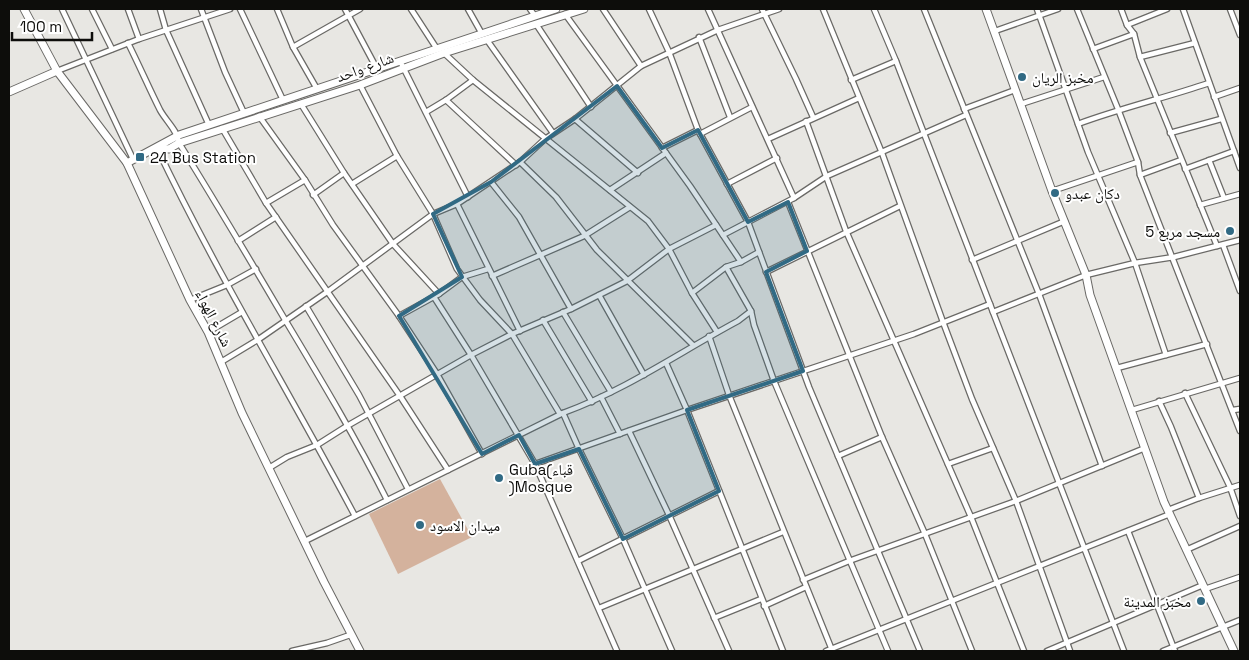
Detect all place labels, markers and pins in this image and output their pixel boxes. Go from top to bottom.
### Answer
place label: مخبز الريان [1032,68,1094,88]
marker: مخبز الريان [1016,71,1028,83]
place label: 24 Bus Station [150,148,256,167]
marker: 24 Bus Station [134,151,146,163]
place label: دكان عبدو [1065,184,1120,204]
marker: دكان عبدو [1049,187,1061,199]
place label: مسجد مربع 5 [1145,222,1220,242]
marker: مسجد مربع 5 [1224,225,1236,237]
place label: Guba(قباء )Mosque [509,460,573,497]
marker: Guba(قباء )Mosque [493,472,505,484]
place label: ميدان الاسود [430,516,500,536]
marker: ميدان الاسود [414,519,426,531]
place label: مخبز المدينة [1124,592,1191,611]
marker: مخبز المدينة [1195,595,1207,607]

